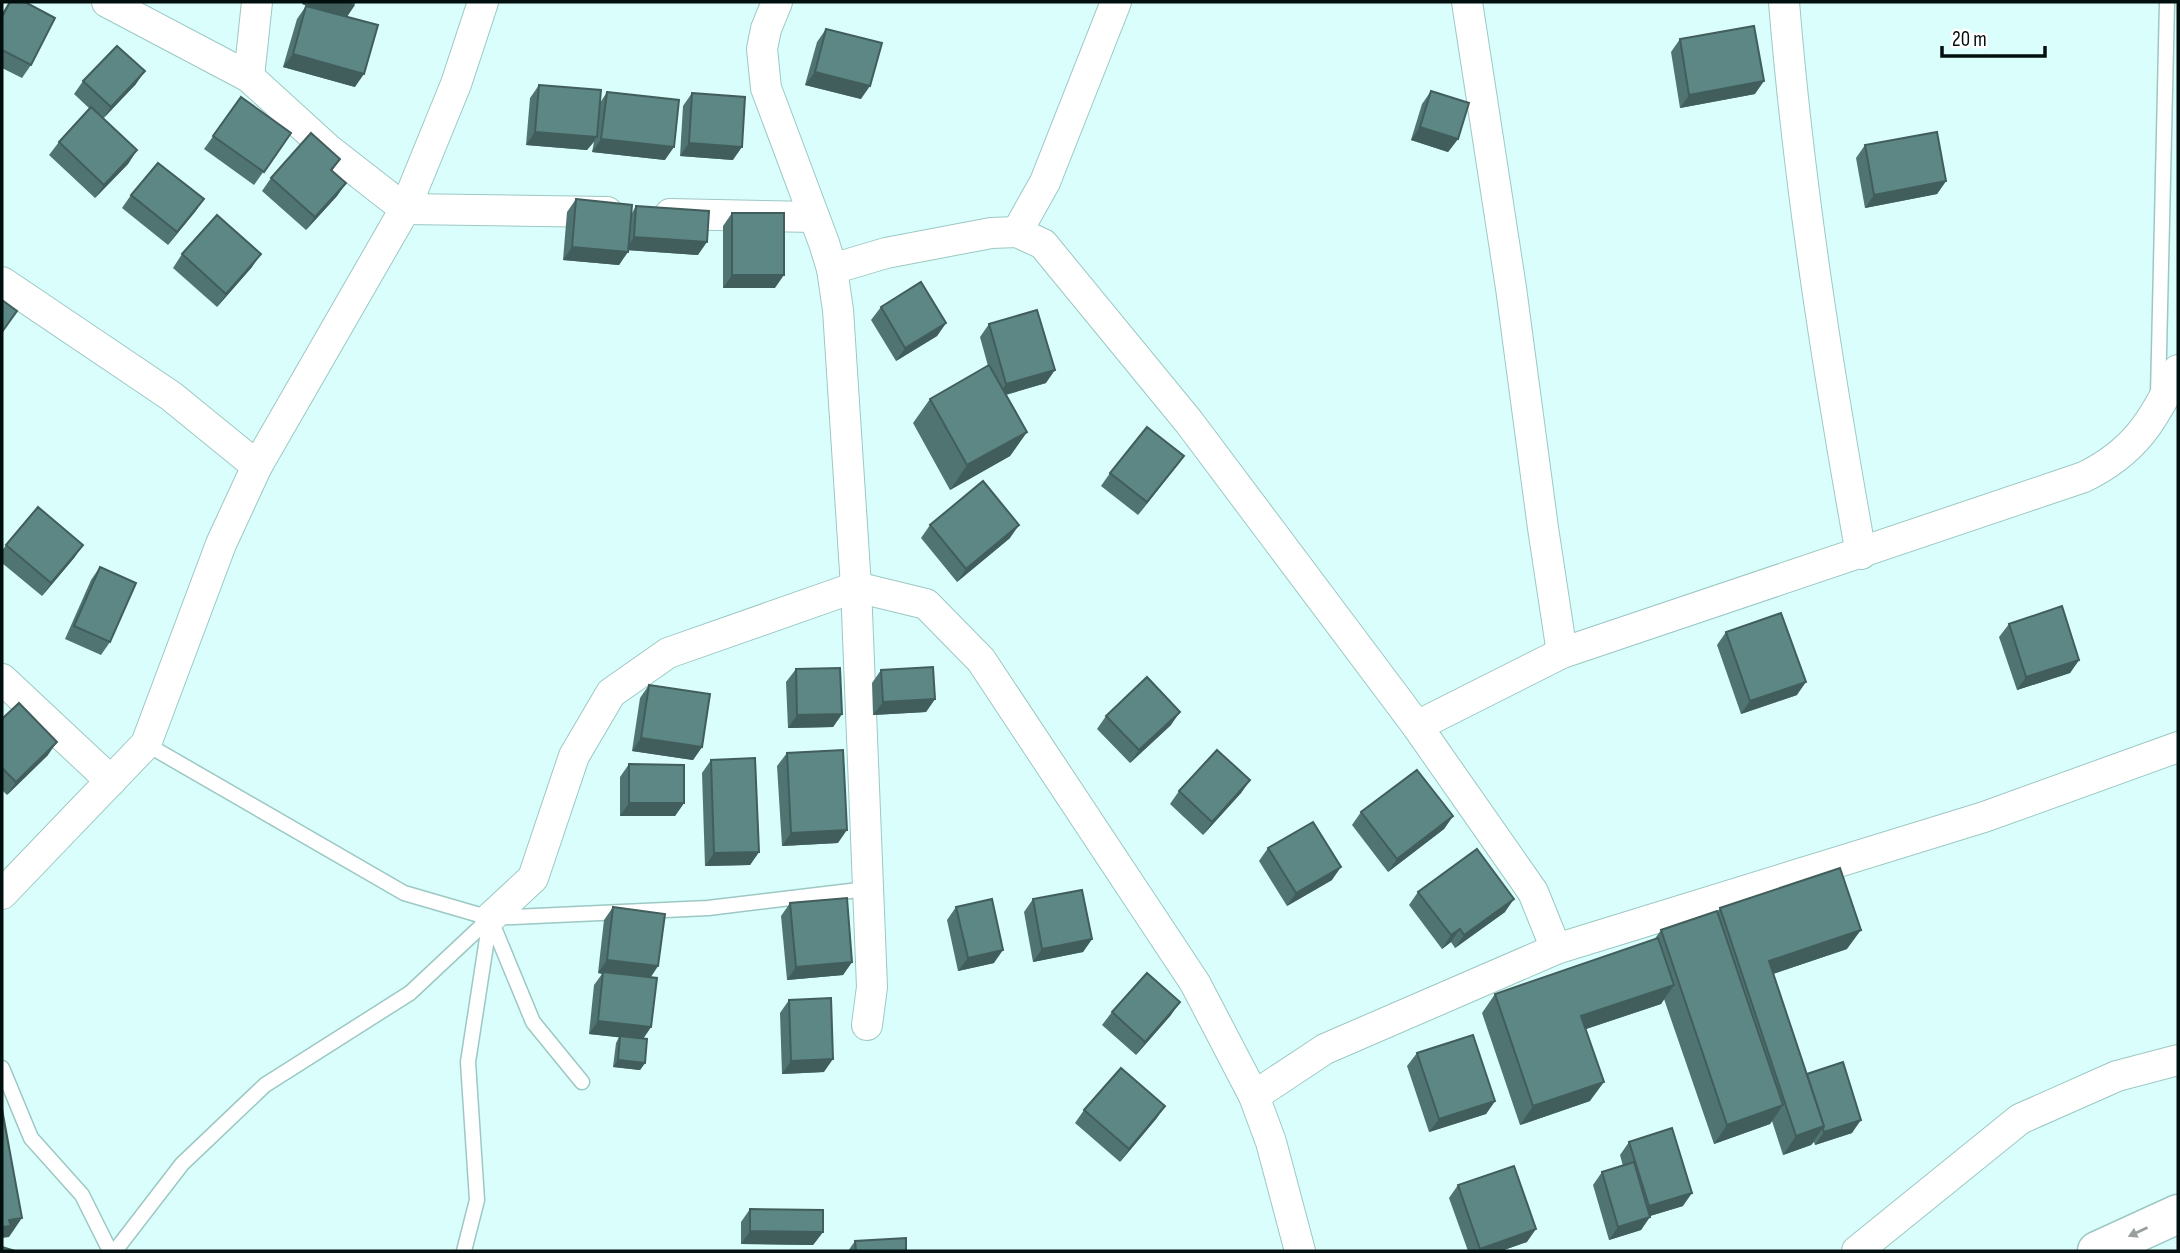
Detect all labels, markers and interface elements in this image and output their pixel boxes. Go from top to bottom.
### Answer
scale bar [1942,14,2045,58]
text: 20 m [1952,27,1987,52]
one-way arrow [2128,1227,2148,1238]

